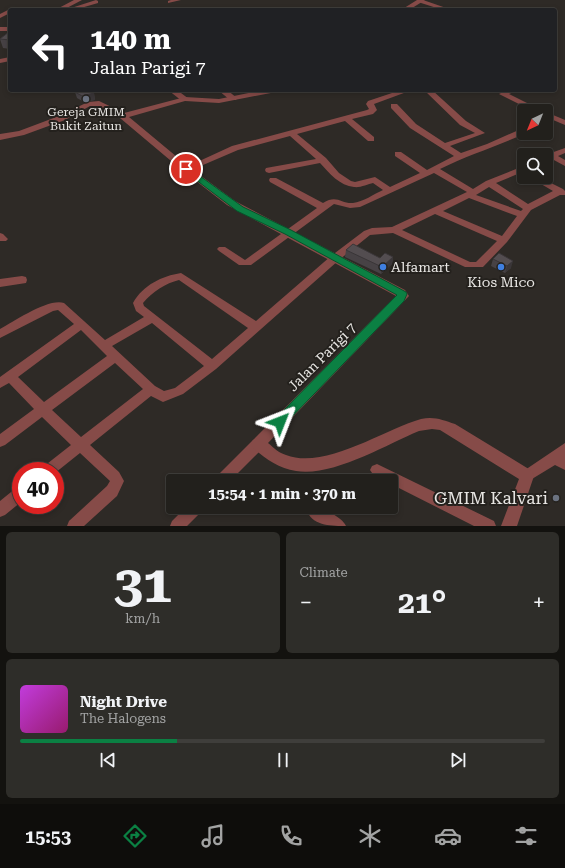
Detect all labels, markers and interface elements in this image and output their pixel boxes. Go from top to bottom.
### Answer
text: 140 m [90,23,171,56]
icon: left [24,24,76,76]
text: Jalan Parigi 7 [90,57,206,78]
marker: Gereja GMIM Bukit Zaitun [81,94,91,104]
north arrow [517,104,553,140]
map controls [517,104,553,184]
place label: Gereja GMIM Bukit Zaitun [47,105,125,133]
button: search [517,148,553,184]
pin [169,152,203,186]
icon: arrive [175,158,197,180]
place label: Alfamart [391,259,450,275]
marker: Alfamart [378,262,388,272]
marker: Kios Mico [496,262,506,272]
place label: Kios Mico [467,274,535,290]
street label: Jalan Parigi 7 [285,319,360,394]
position arrow [259,401,301,443]
speed limit sign: 40 [12,462,64,514]
text: 15:54 · 1 min · 370 m [208,485,356,503]
place label: GMIM Kalvari [434,488,549,508]
marker: GMIM Kalvari [551,493,561,503]
text: 31 [114,554,172,615]
text: Climate [300,565,348,580]
text: 21° [398,585,447,620]
text: − [300,590,312,615]
text: + [533,590,545,615]
text: km/h [125,611,160,626]
text: Night Drive [80,693,167,711]
text: The Halogens [80,711,166,726]
icon: previous [97,749,119,771]
icon: pause [272,749,294,771]
icon: next [447,749,469,771]
icon: directions [121,822,149,850]
icon: music [199,822,227,850]
icon: phone [277,822,305,850]
icon: climate [356,822,384,850]
icon: car [434,822,462,850]
icon: filters [512,822,540,850]
text: 15:53 [25,826,71,847]

